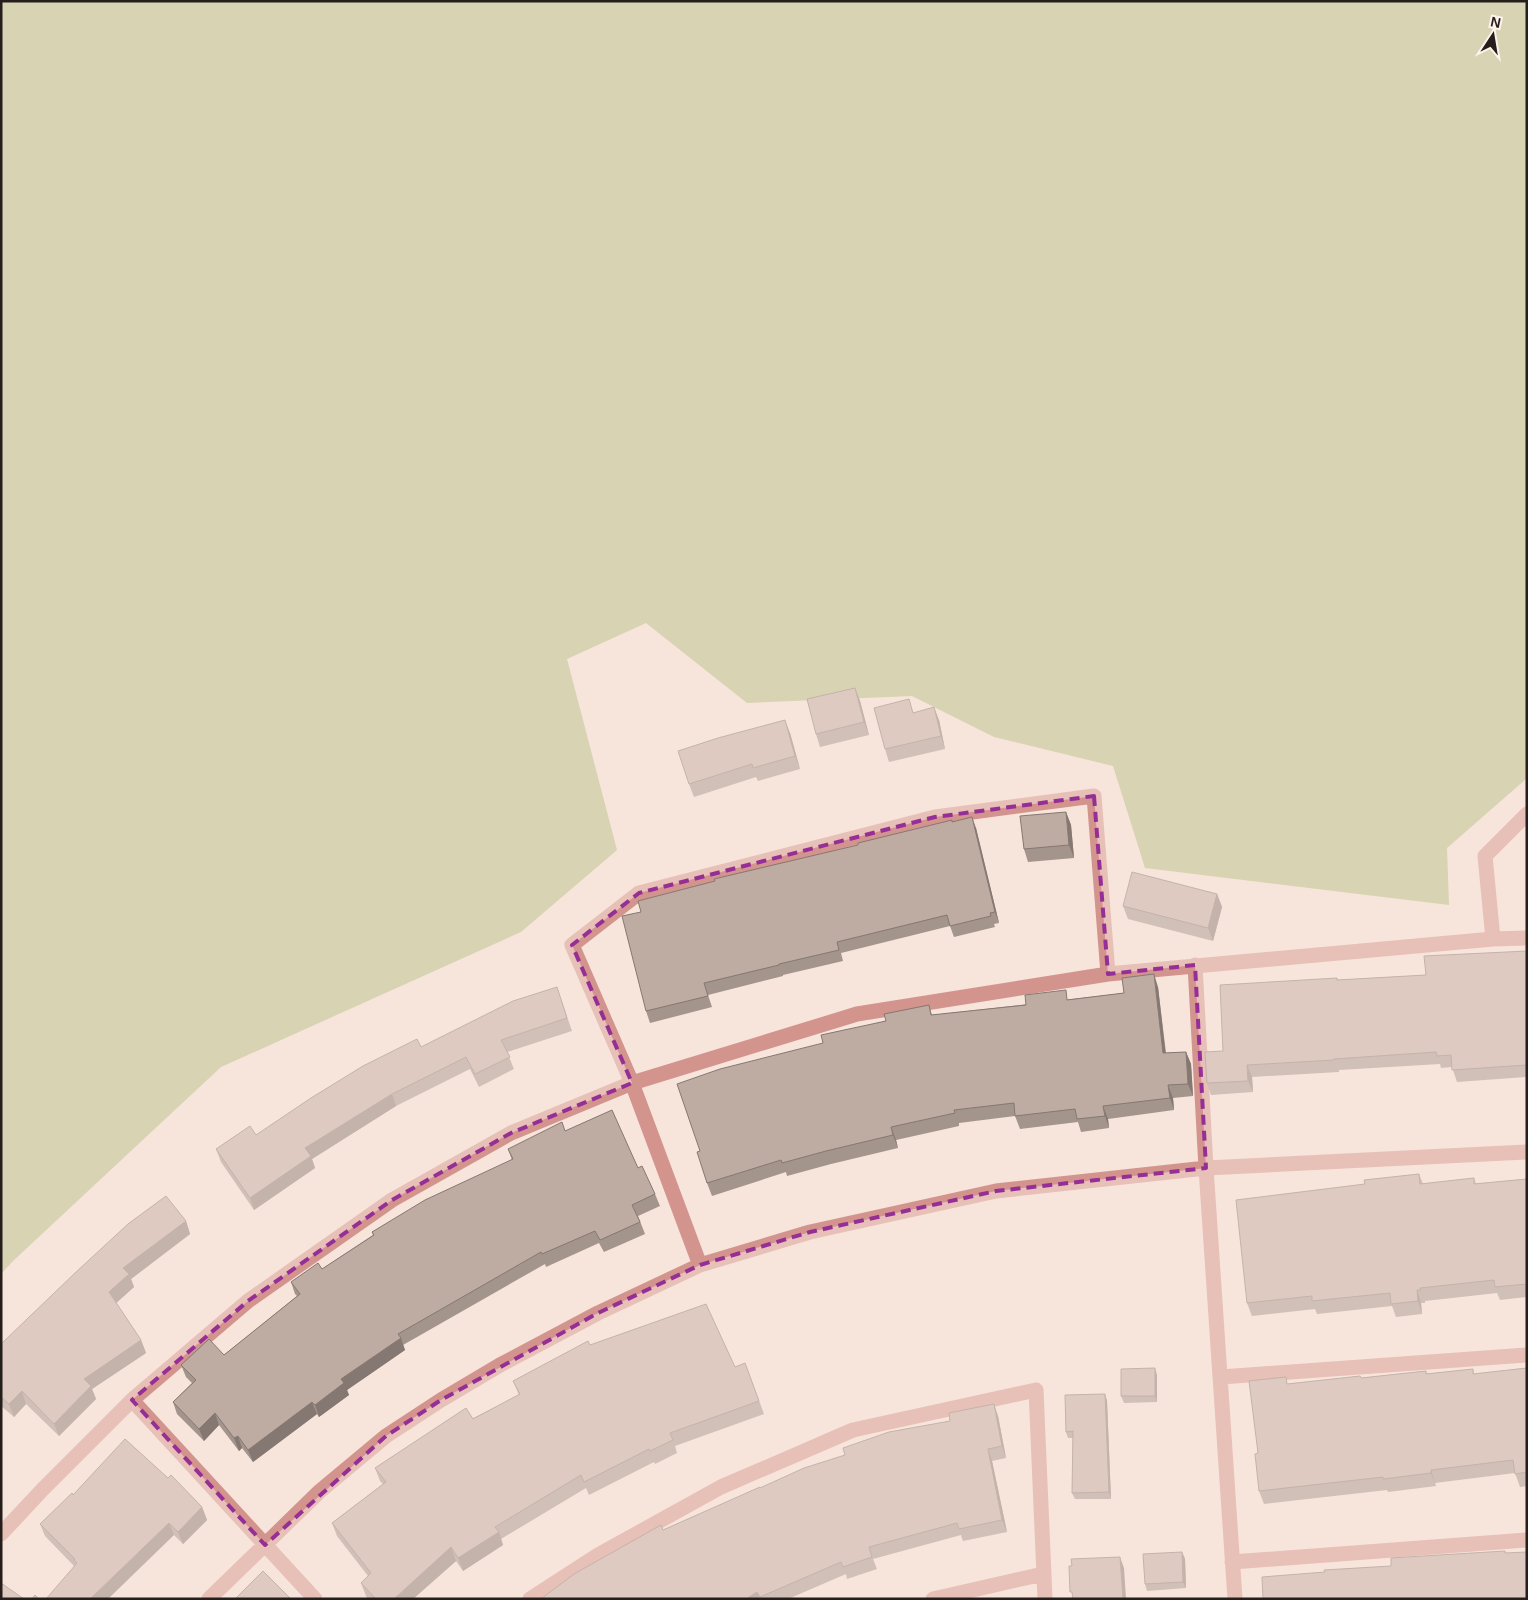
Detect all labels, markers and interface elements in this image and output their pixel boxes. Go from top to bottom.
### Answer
north arrow [1468,10,1518,60]
text: N [1489,13,1502,31]

